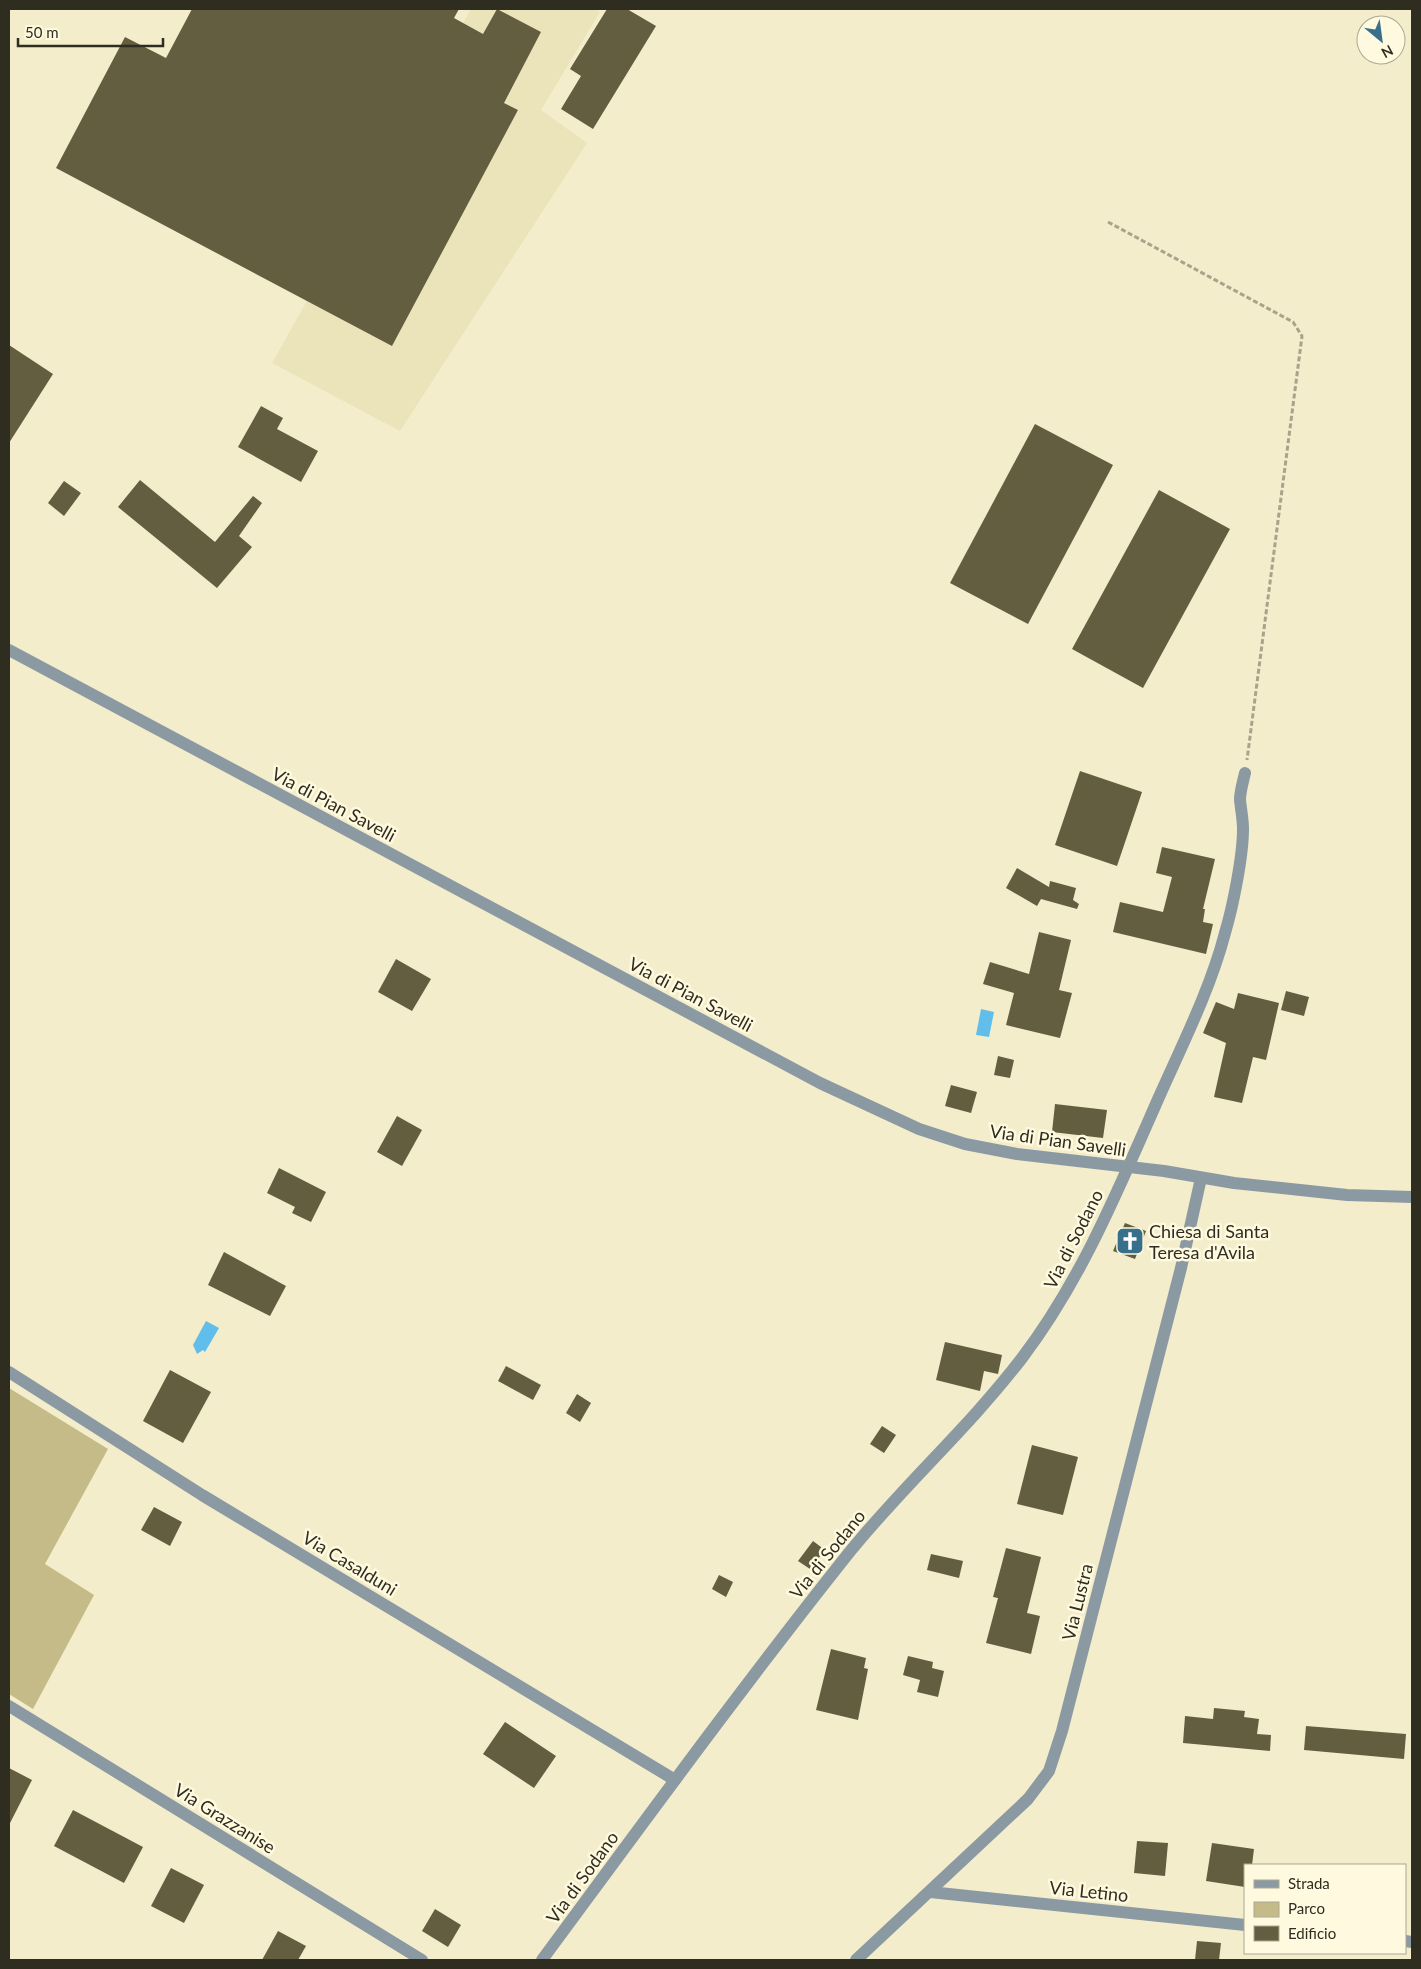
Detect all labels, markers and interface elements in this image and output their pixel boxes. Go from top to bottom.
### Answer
scale bar [18,15,162,47]
north arrow [1356,15,1406,65]
text: 50 m [25,23,59,41]
text: N [1379,42,1396,62]
street label: Via di Pian Savelli [268,762,400,846]
street label: Via di Pian Savelli [625,952,757,1036]
street label: Via di Pian Savelli [988,1120,1128,1160]
street label: Via di Sodano [1039,1186,1107,1292]
place label: Chiesa di Santa Teresa d'Avila [1149,1220,1269,1263]
church icon: Chiesa di Santa Teresa d'Avila [1115,1226,1145,1256]
street label: Via di Sodano [784,1505,870,1603]
street label: Via Casalduni [299,1526,401,1600]
street label: Via Lustra [1057,1561,1097,1643]
street label: Via Grazzanise [170,1778,280,1858]
street label: Via di Sodano [541,1827,623,1927]
legend [1244,1864,1406,1954]
text: Strada [1288,1874,1330,1892]
street label: Via Letino [1048,1876,1130,1906]
text: Parco [1288,1899,1325,1917]
text: Edificio [1288,1924,1336,1942]

